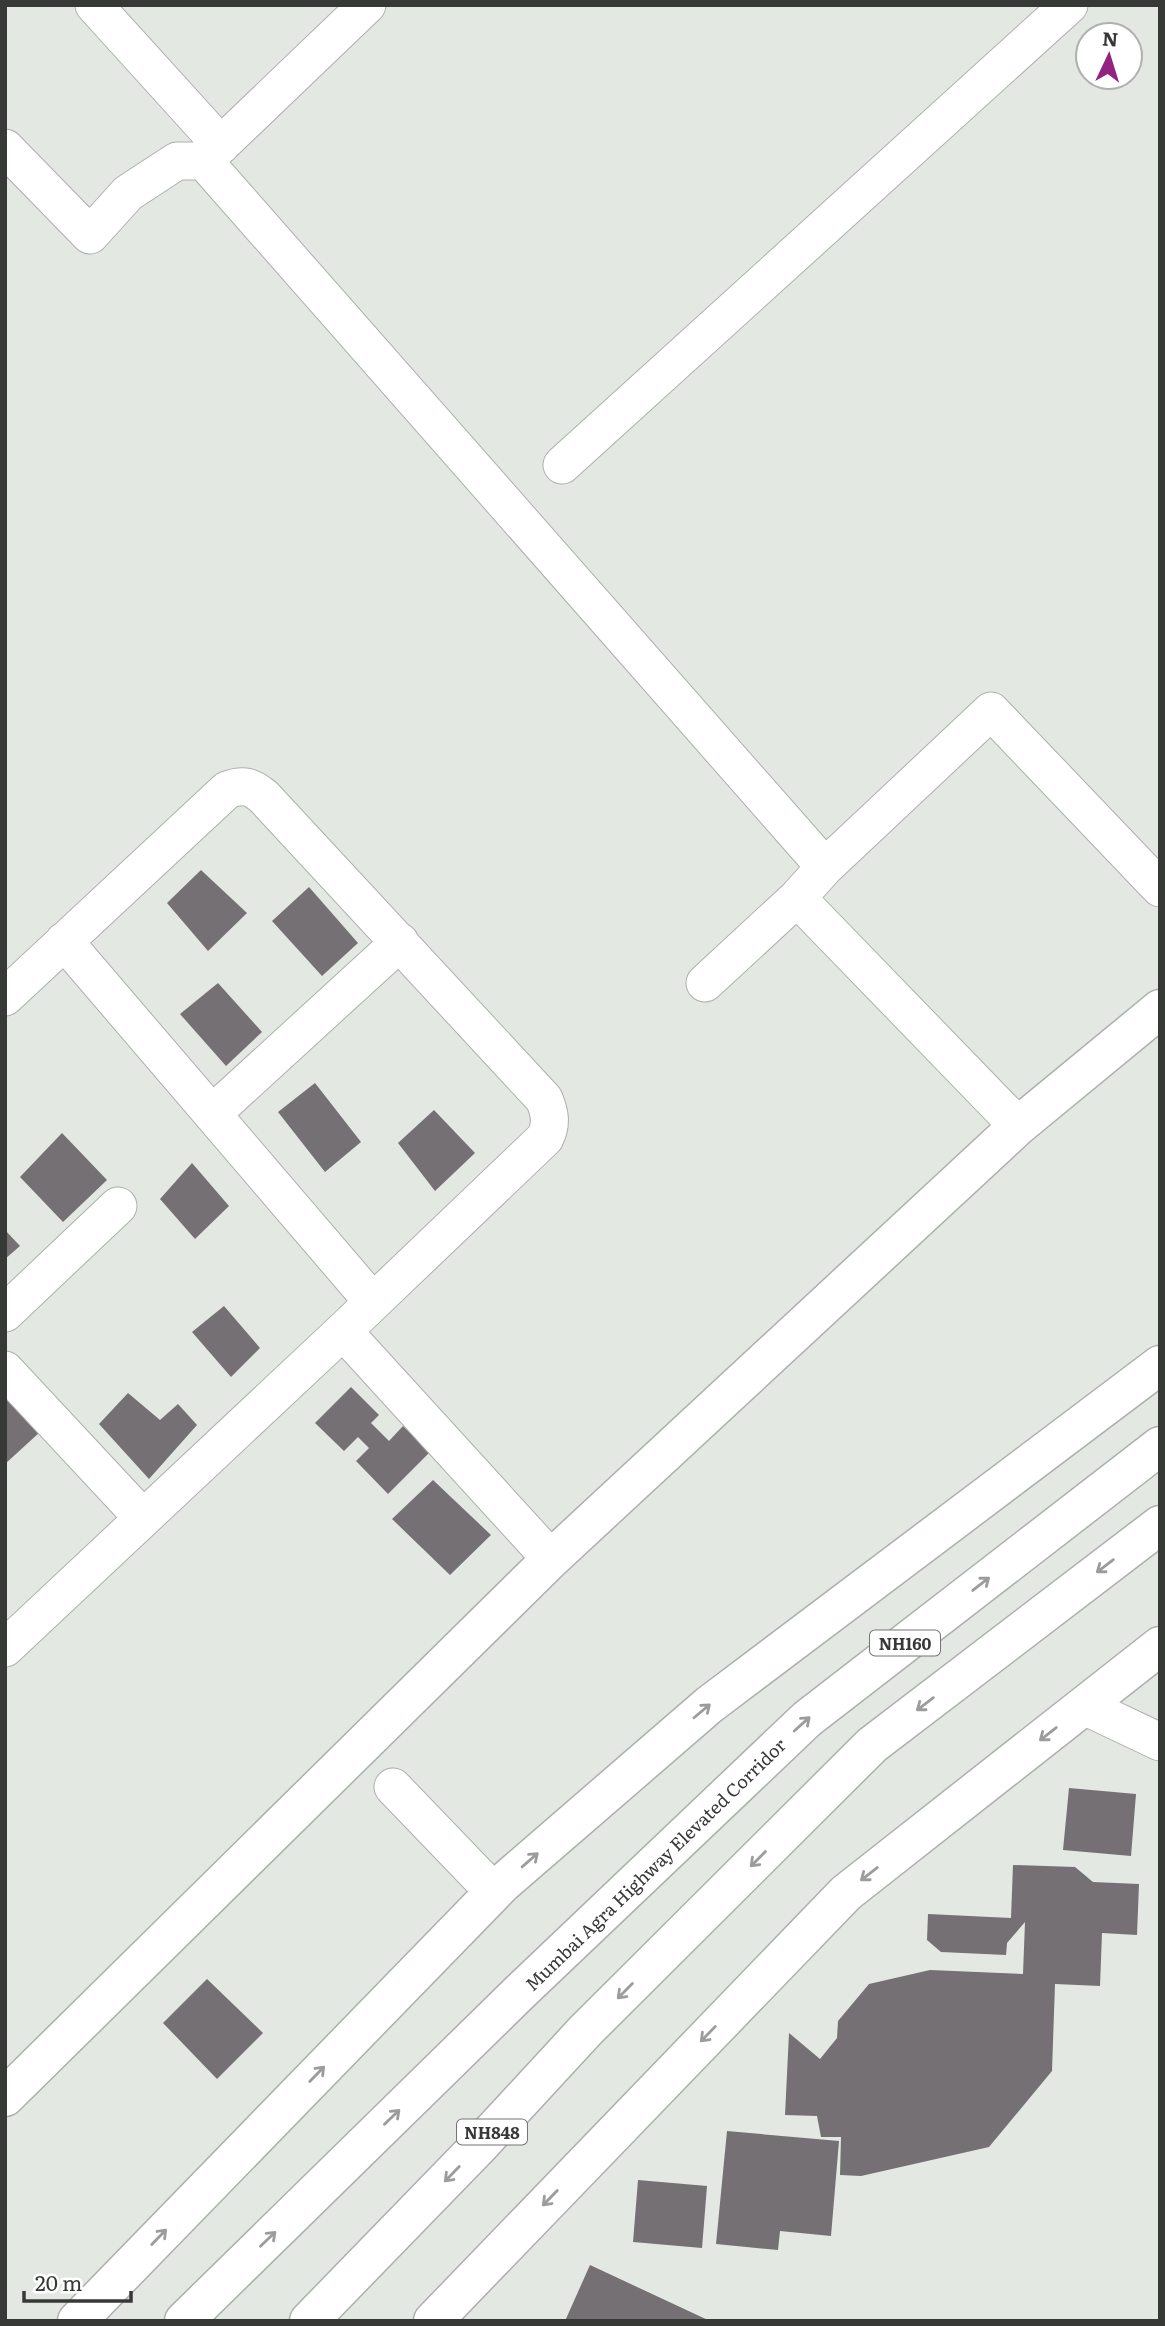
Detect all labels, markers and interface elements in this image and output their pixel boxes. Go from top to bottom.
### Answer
north arrow [1074,21,1144,91]
text: N [1101,24,1119,53]
one-way arrow [1097,1559,1115,1574]
one-way arrow [972,1577,990,1592]
road number: NH160 [870,1630,940,1656]
one-way arrow [916,1697,934,1712]
one-way arrow [692,1704,710,1719]
one-way arrow [793,1716,811,1732]
one-way arrow [1040,1726,1058,1741]
street label: Mumbai Agra Highway Elevated Corridor [518,1731,792,1997]
one-way arrow [750,1850,767,1867]
one-way arrow [520,1852,538,1868]
one-way arrow [861,1867,879,1882]
one-way arrow [617,1983,634,2000]
one-way arrow [700,2026,717,2043]
one-way arrow [309,2065,326,2082]
one-way arrow [383,2109,400,2126]
road number: NH848 [457,2120,527,2144]
one-way arrow [443,2165,460,2182]
one-way arrow [542,2189,559,2206]
one-way arrow [150,2228,167,2245]
one-way arrow [259,2230,276,2247]
scale bar [24,2260,131,2304]
text: 20 m [35,2266,82,2297]

